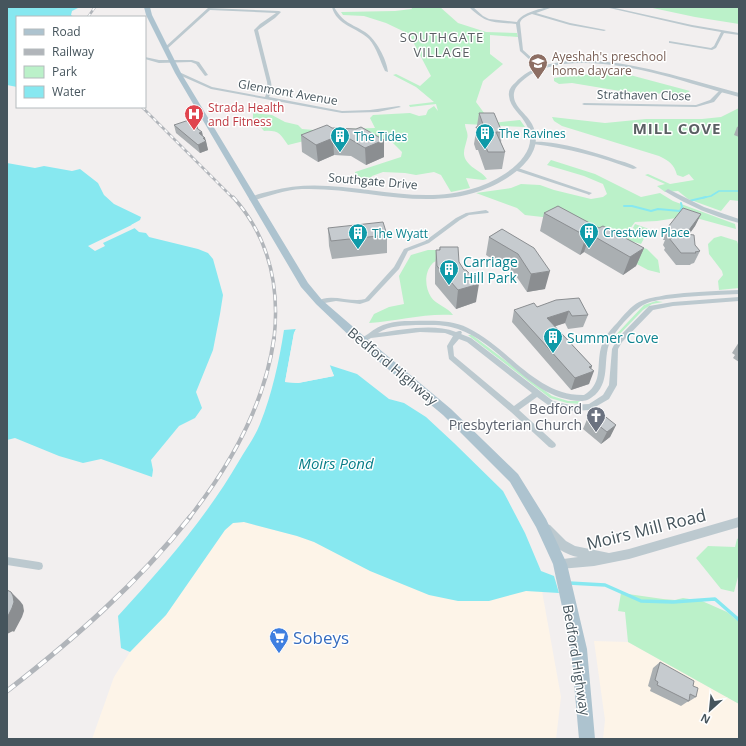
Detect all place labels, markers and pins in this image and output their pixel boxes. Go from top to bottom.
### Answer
place label: Ayeshah's preschool home daycare [552,48,666,79]
school or university icon: Ayeshah's preschool home daycare [527,52,549,80]
place label: Strada Health and Fitness [208,99,284,130]
hospital icon: Strada Health and Fitness [183,103,205,131]
building icon: The Ravines [474,122,496,150]
building icon: The Tides [329,125,351,153]
place label: The Ravines [499,125,566,142]
place label: The Tides [354,128,408,145]
building icon: Crestview Place [578,221,600,249]
building icon: The Wyatt [347,222,369,250]
place label: Crestview Place [603,224,690,241]
place label: The Wyatt [372,225,428,242]
place label: Carriage Hill Park [463,252,518,287]
building icon: Carriage Hill Park [438,258,460,286]
building icon: Summer Cove [542,326,564,354]
place label: Summer Cove [567,328,659,347]
place label: Bedford Presbyterian Church [449,399,582,434]
church icon: Bedford Presbyterian Church [585,405,607,433]
supermarket icon: Sobeys [268,626,290,654]
place label: Sobeys [293,626,349,649]

